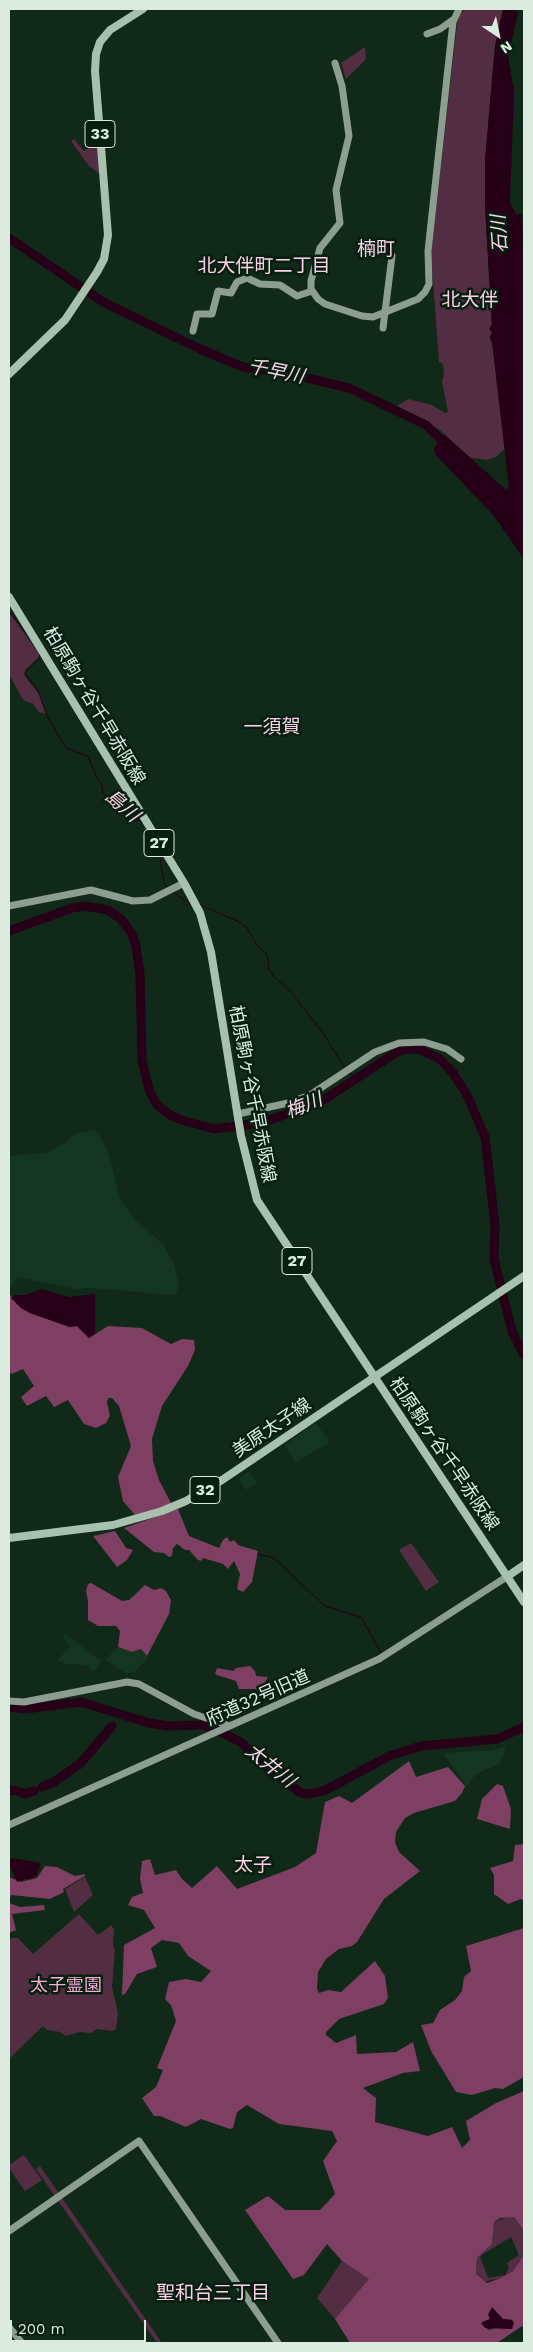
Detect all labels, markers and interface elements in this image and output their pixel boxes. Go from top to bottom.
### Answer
north arrow [473,10,523,60]
text: N [498,38,515,57]
road number: 33 [85,120,115,148]
water label: 石川 [487,214,513,254]
district label: 楠町 [357,238,395,260]
district label: 北大伴町二丁目 [198,255,330,277]
district label: 北大伴 [442,289,498,311]
water label: 千早川 [246,355,306,389]
street label: 柏原駒ヶ谷千早赤阪線 [38,623,150,789]
district label: 一須賀 [244,716,300,738]
water label: 島川 [100,785,144,827]
road number: 27 [144,830,174,856]
street label: 柏原駒ヶ谷千早赤阪線 [224,1004,280,1184]
water label: 梅川 [282,1088,326,1124]
road number: 27 [282,1248,312,1274]
street label: 柏原駒ヶ谷千早赤阪線 [385,1373,503,1535]
street label: 美原太子線 [229,1394,315,1462]
road number: 32 [190,1476,220,1504]
street label: 府道32号旧道 [203,1666,313,1730]
water label: 太井川 [241,1739,299,1793]
district label: 太子 [234,1854,272,1876]
park label: 太子霊園 [30,1975,102,1997]
district label: 聖和台三丁目 [156,2282,270,2304]
scale bar [12,2310,149,2342]
text: 200 m [18,2320,65,2338]

